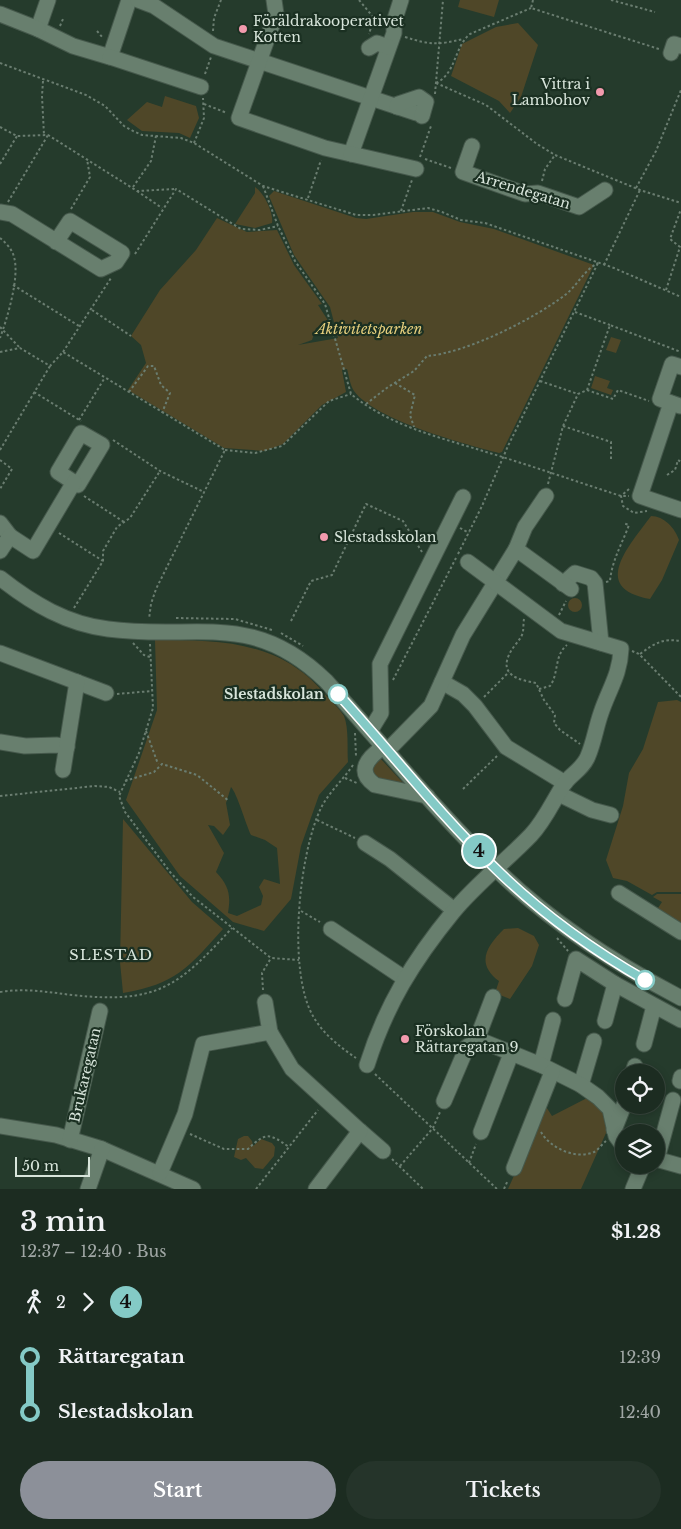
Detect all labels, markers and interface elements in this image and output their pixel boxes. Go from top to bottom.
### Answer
place label: Föräldrakooperativet Kotten [253,12,404,46]
marker: Föräldrakooperativet Kotten [237,23,249,35]
place label: Vittra i Lambohov [512,75,590,109]
marker: Vittra i Lambohov [594,86,606,98]
street label: Arrendegatan [473,167,573,213]
park label: Aktivitetsparken [314,320,423,338]
place label: Slestadsskolan [334,528,437,546]
marker: Slestadsskolan [318,531,330,543]
marker: Slestadskolan [328,684,348,704]
place label: Slestadskolan [224,685,324,703]
line badge: 4 [463,835,495,867]
text: 4 [473,840,485,862]
district label: SLESTAD [69,945,153,964]
unlabelled marker [635,970,655,990]
place label: Förskolan Rättaregatan 9 [415,1022,519,1056]
street label: Brukaregatan [65,1026,105,1124]
marker: Förskolan Rättaregatan 9 [399,1033,411,1045]
map controls [615,1064,665,1174]
button: locate [615,1064,665,1114]
button: layers [615,1124,665,1174]
scale bar [15,1154,90,1177]
text: 50 m [22,1157,59,1175]
text: 3 min [20,1204,106,1239]
text: $1.28 [611,1220,661,1243]
text: 12:37 – 12:40 · Bus [20,1241,166,1261]
icon: walk [20,1288,48,1316]
icon: forward [74,1288,102,1316]
text: 4 [120,1291,132,1313]
text: 2 [56,1292,66,1312]
text: Rättaregatan [58,1345,185,1368]
text: 12:39 [619,1347,661,1367]
text: Slestadskolan [58,1400,194,1423]
text: 12:40 [619,1402,661,1422]
button: Start [20,1461,336,1519]
button: Tickets [346,1461,661,1519]

